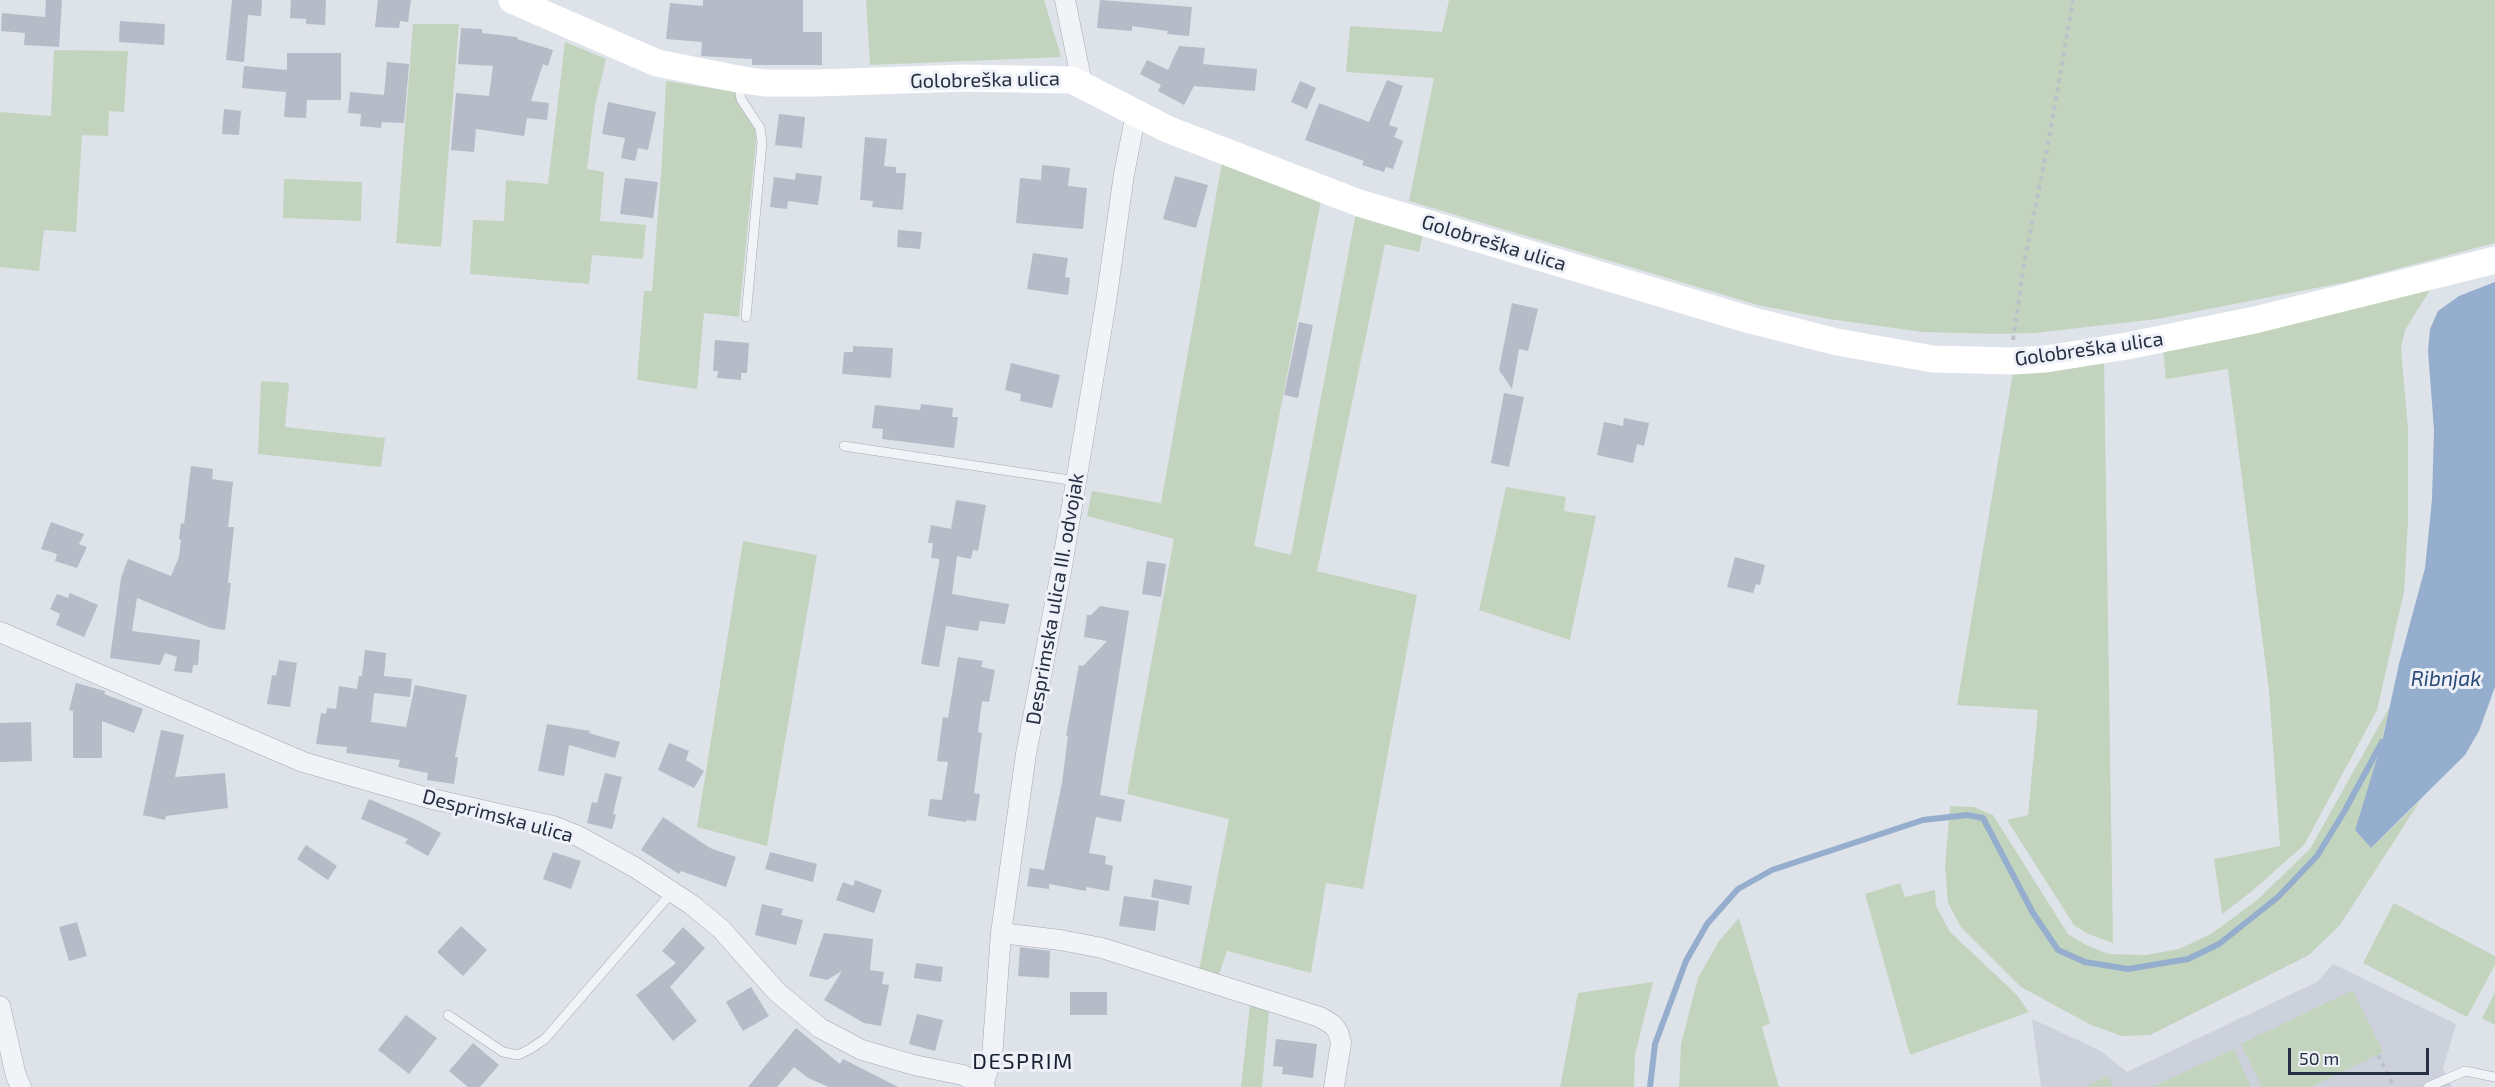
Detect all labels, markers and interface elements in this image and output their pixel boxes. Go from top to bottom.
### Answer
street label: Golobreška ulica [910,67,1060,93]
street label: Golobreška ulica [1419,210,1569,276]
street label: Golobreška ulica [2013,327,2165,371]
street label: Desprimska ulica III. odvojak [1021,471,1089,727]
water label: Ribnjak [2411,666,2481,692]
street label: Desprimska ulica [420,784,576,848]
scale bar [2291,1036,2432,1074]
text: 50 m [2299,1047,2339,1069]
district label: DESPRIM [972,1049,1074,1075]

